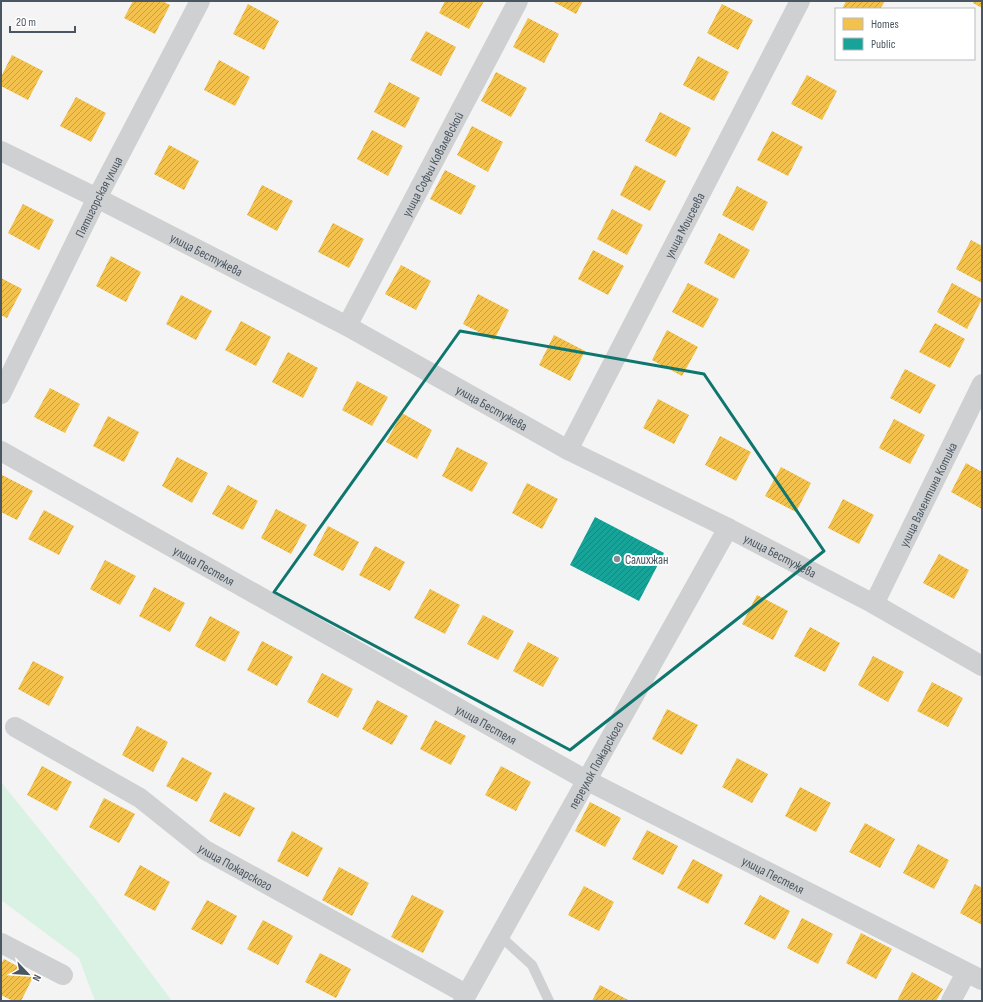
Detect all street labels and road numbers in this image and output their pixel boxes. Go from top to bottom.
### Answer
street label: улица Софьи Ковалевской [399,109,467,220]
street label: Пятигорская улица [72,154,126,240]
street label: улица Моисеева [661,190,709,261]
street label: улица Бестужева [167,230,245,280]
street label: улица Бестужева [453,382,530,435]
street label: улица Валентина Котика [896,440,961,550]
street label: улица Бестужева [741,531,819,582]
street label: улица Пестеля [170,543,237,590]
street label: улица Пестеля [453,701,519,748]
street label: переулок Пожарского [565,718,627,812]
street label: улица Пожарского [195,841,275,895]
street label: улица Пестеля [739,853,807,898]

